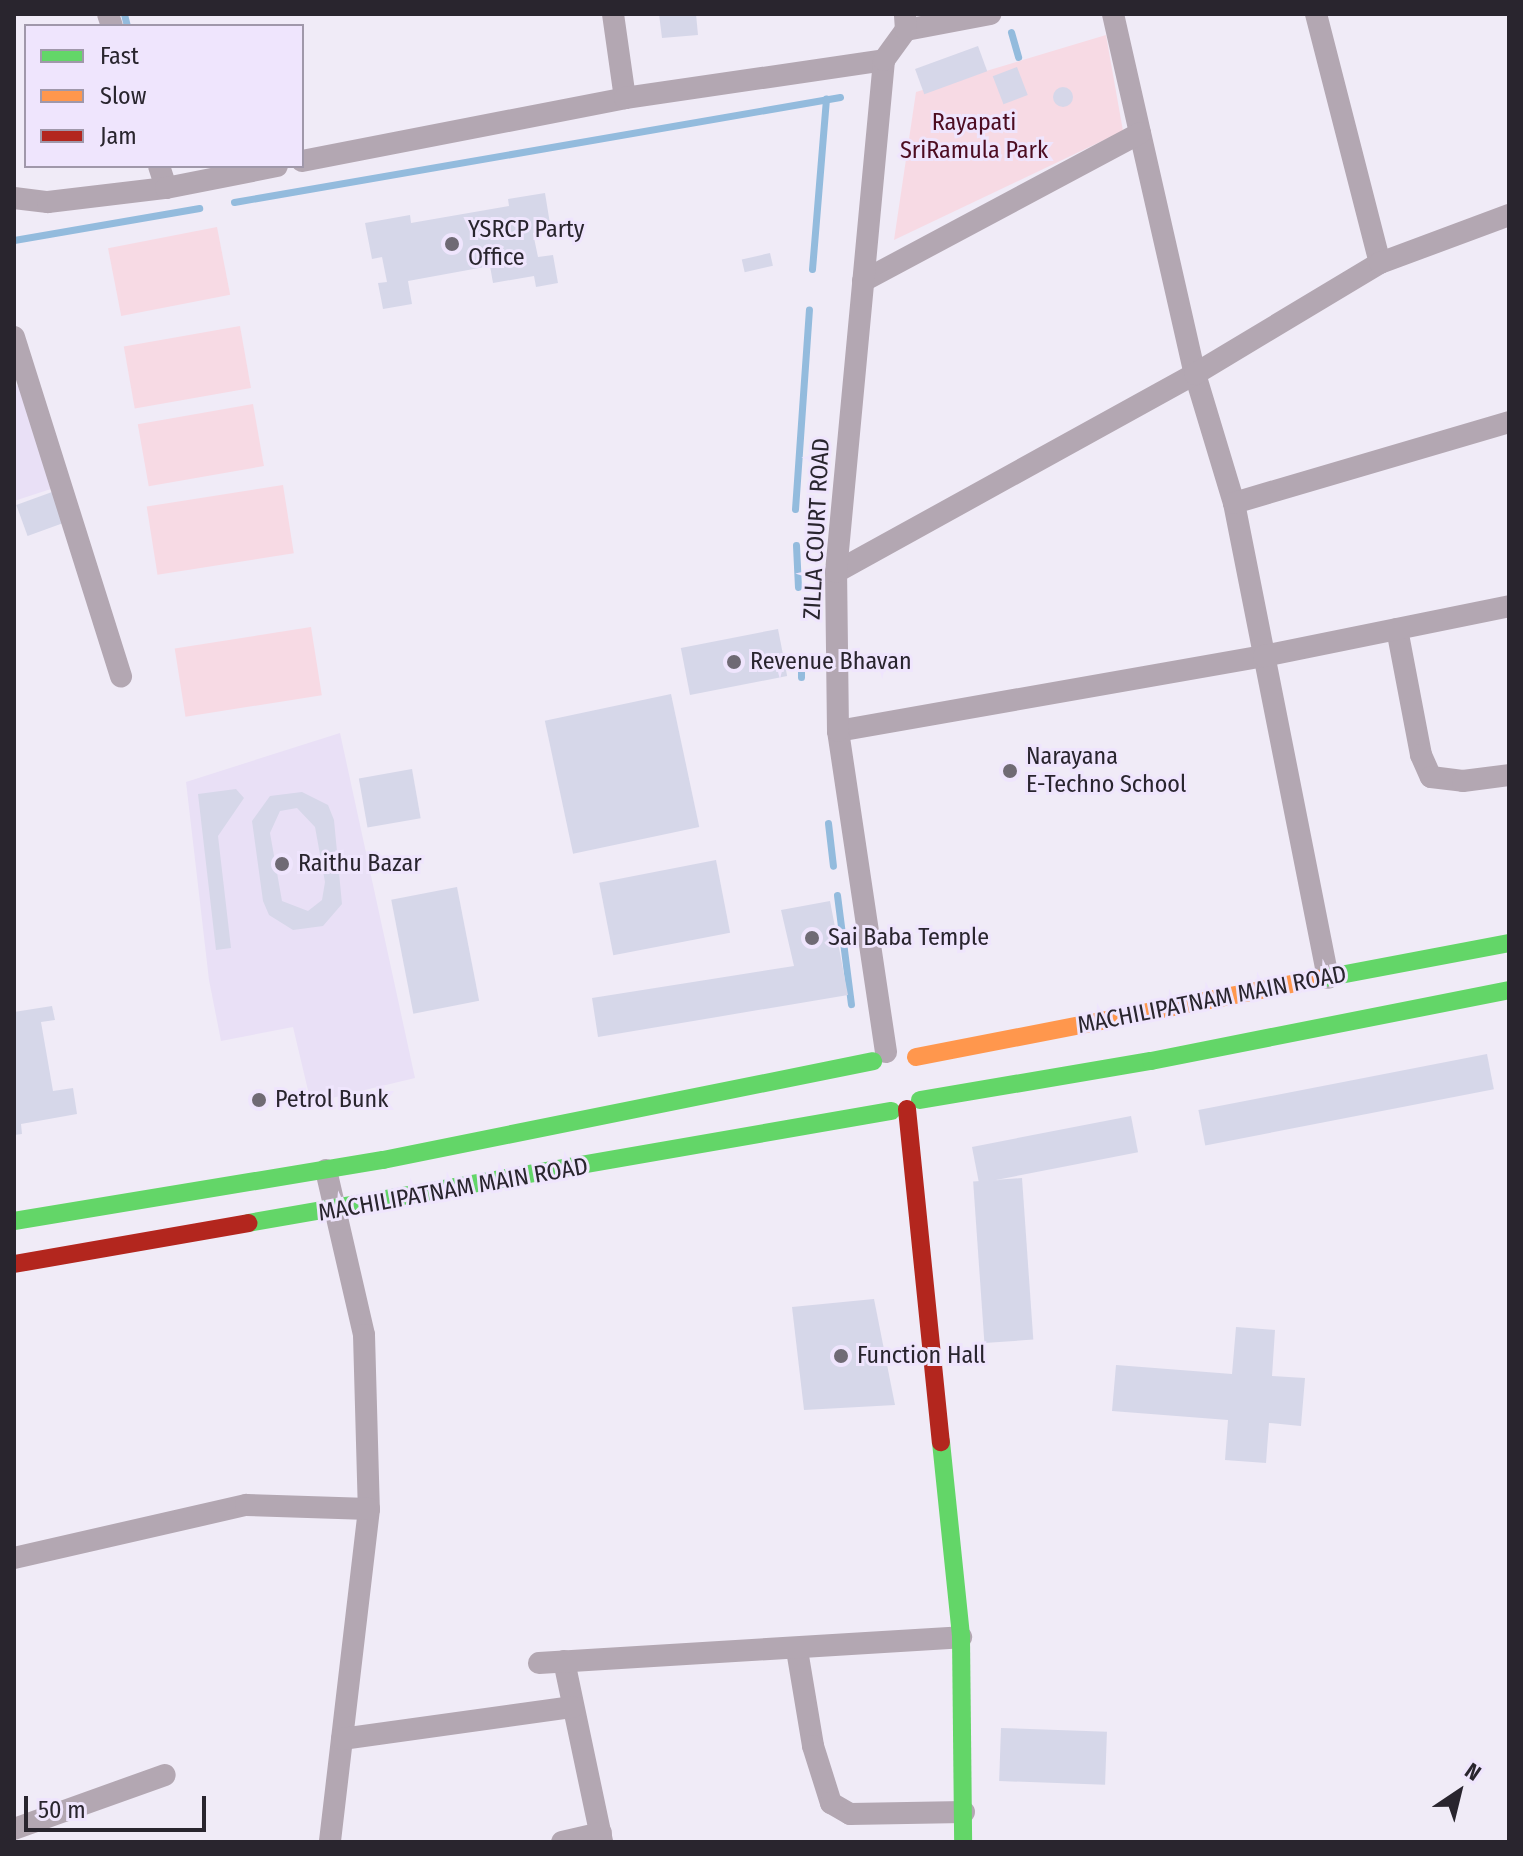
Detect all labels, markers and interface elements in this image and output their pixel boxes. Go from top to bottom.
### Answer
legend [24,24,304,168]
text: Fast [100,42,139,70]
text: Slow [100,82,146,110]
park label: Rayapati SriRamula Park [900,109,1048,165]
text: Jam [100,122,137,150]
place label: YSRCP Party Office [468,216,585,272]
marker: YSRCP Party Office [443,235,461,253]
street label: ZILLA COURT ROAD [798,438,836,620]
place label: Revenue Bhavan [750,648,912,676]
marker: Revenue Bhavan [725,653,743,671]
place label: Narayana E-Techno School [1026,743,1186,799]
marker: Narayana E-Techno School [1001,762,1019,780]
place label: Raithu Bazar [298,850,422,878]
marker: Raithu Bazar [273,855,291,873]
place label: Sai Baba Temple [828,924,989,952]
marker: Sai Baba Temple [803,929,821,947]
street label: MACHILIPATNAM MAIN ROAD [1075,960,1349,1040]
place label: Petrol Bunk [275,1086,388,1114]
marker: Petrol Bunk [250,1091,268,1109]
street label: MACHILIPATNAM MAIN ROAD [316,1152,590,1228]
place label: Function Hall [857,1342,986,1370]
marker: Function Hall [832,1347,850,1365]
north arrow [1419,1752,1499,1832]
text: N [1460,1757,1486,1787]
scale bar [28,1780,210,1830]
text: 50 m [38,1796,86,1824]

